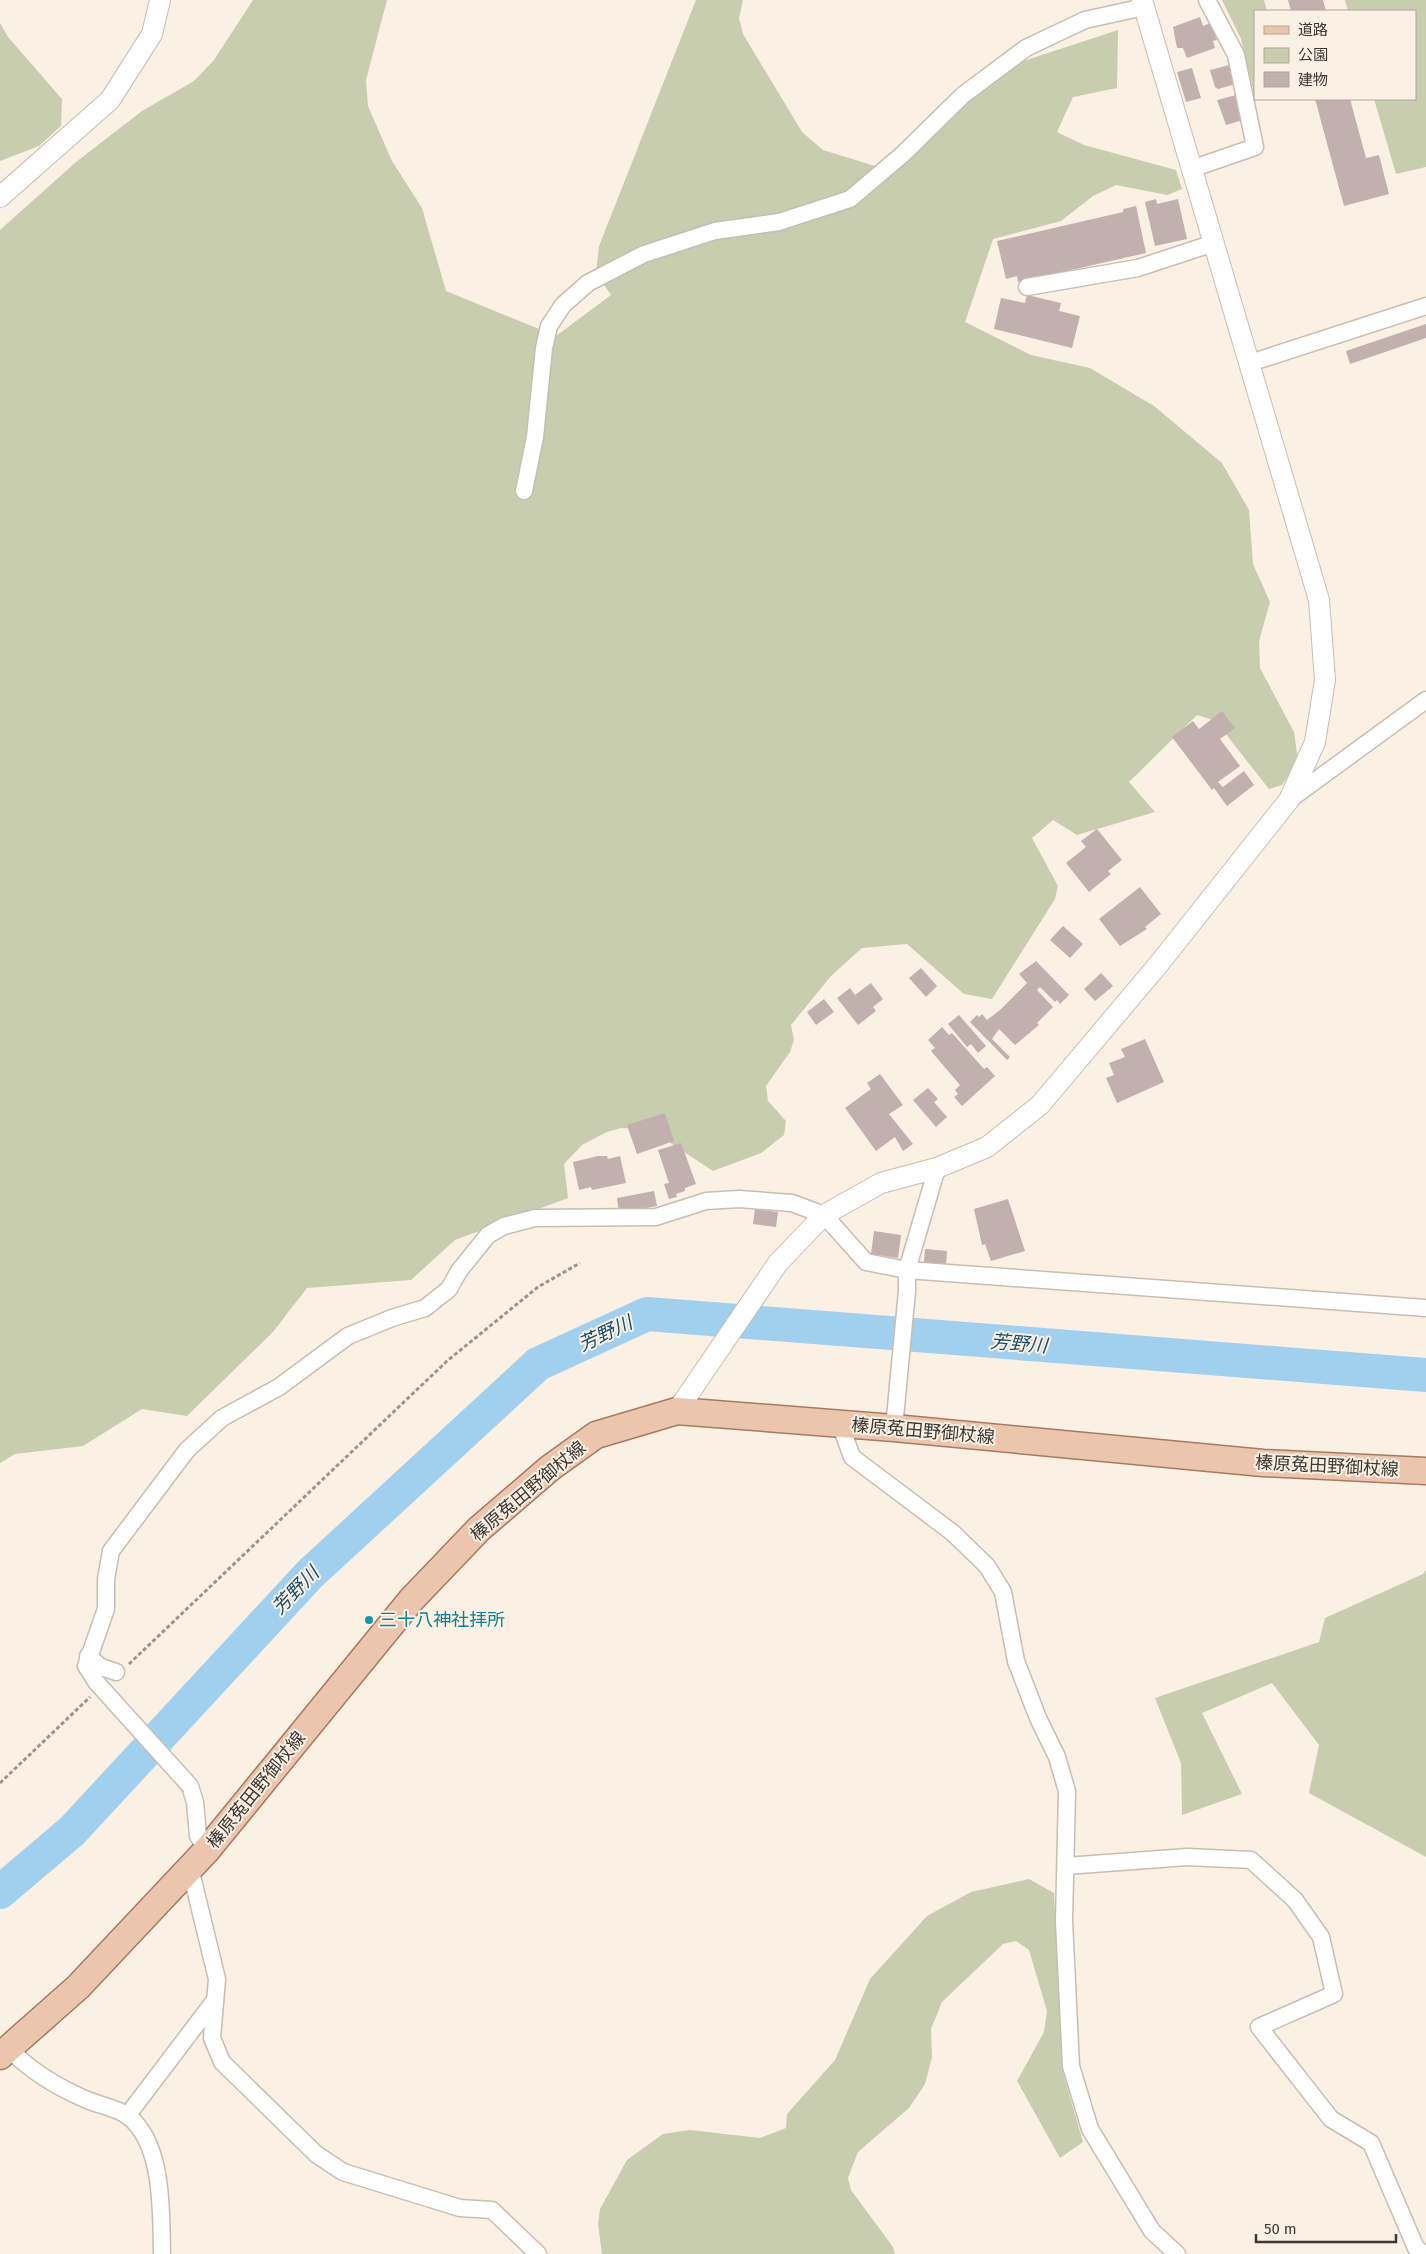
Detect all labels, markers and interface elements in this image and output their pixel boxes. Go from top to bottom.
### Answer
legend [1254,10,1416,100]
text: 道路 [1298,21,1328,39]
text: 公園 [1298,46,1328,64]
text: 建物 [1298,71,1328,89]
water label: 芳野川 [575,1310,638,1356]
water label: 芳野川 [990,1330,1050,1358]
street label: 榛原菟田野御杖線 [850,1414,996,1448]
street label: 榛原菟田野御杖線 [466,1436,590,1546]
street label: 榛原菟田野御杖線 [1255,1451,1399,1481]
water label: 芳野川 [267,1560,325,1619]
place label: 三十八神社拝所 [379,1609,505,1631]
marker: 三十八神社拝所 [363,1614,375,1626]
street label: 榛原菟田野御杖線 [202,1727,310,1853]
scale bar [1256,2212,1396,2244]
text: 50 m [1264,2220,1297,2238]

